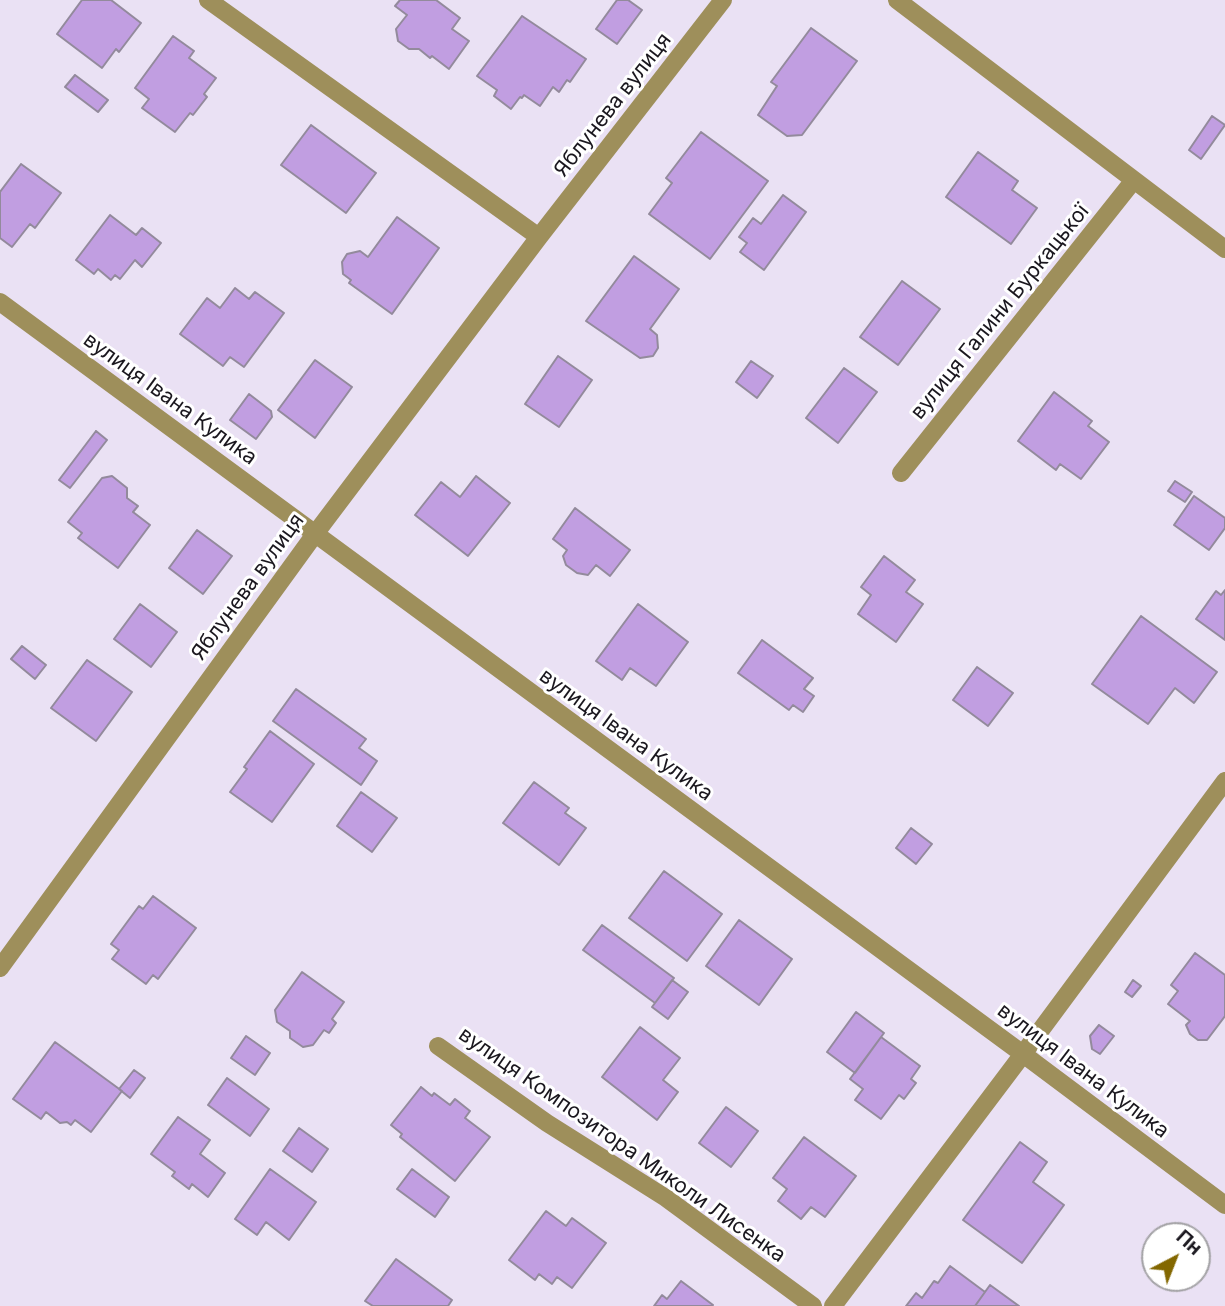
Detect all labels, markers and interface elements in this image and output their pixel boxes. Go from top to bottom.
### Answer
street label: Яблунева вулиця [549,28,677,182]
street label: вулиця Галини Буркацької [906,199,1094,425]
street label: вулиця Івана Кулика [78,328,262,470]
street label: Яблунева вулиця [186,509,310,665]
street label: вулиця Івана Кулика [534,664,718,806]
street label: вулиця Івана Кулика [992,998,1174,1144]
street label: вулиця Композитора Миколи Лисенка [454,1022,790,1268]
north arrow [1141,1222,1211,1292]
text: Пн [1172,1225,1206,1260]

